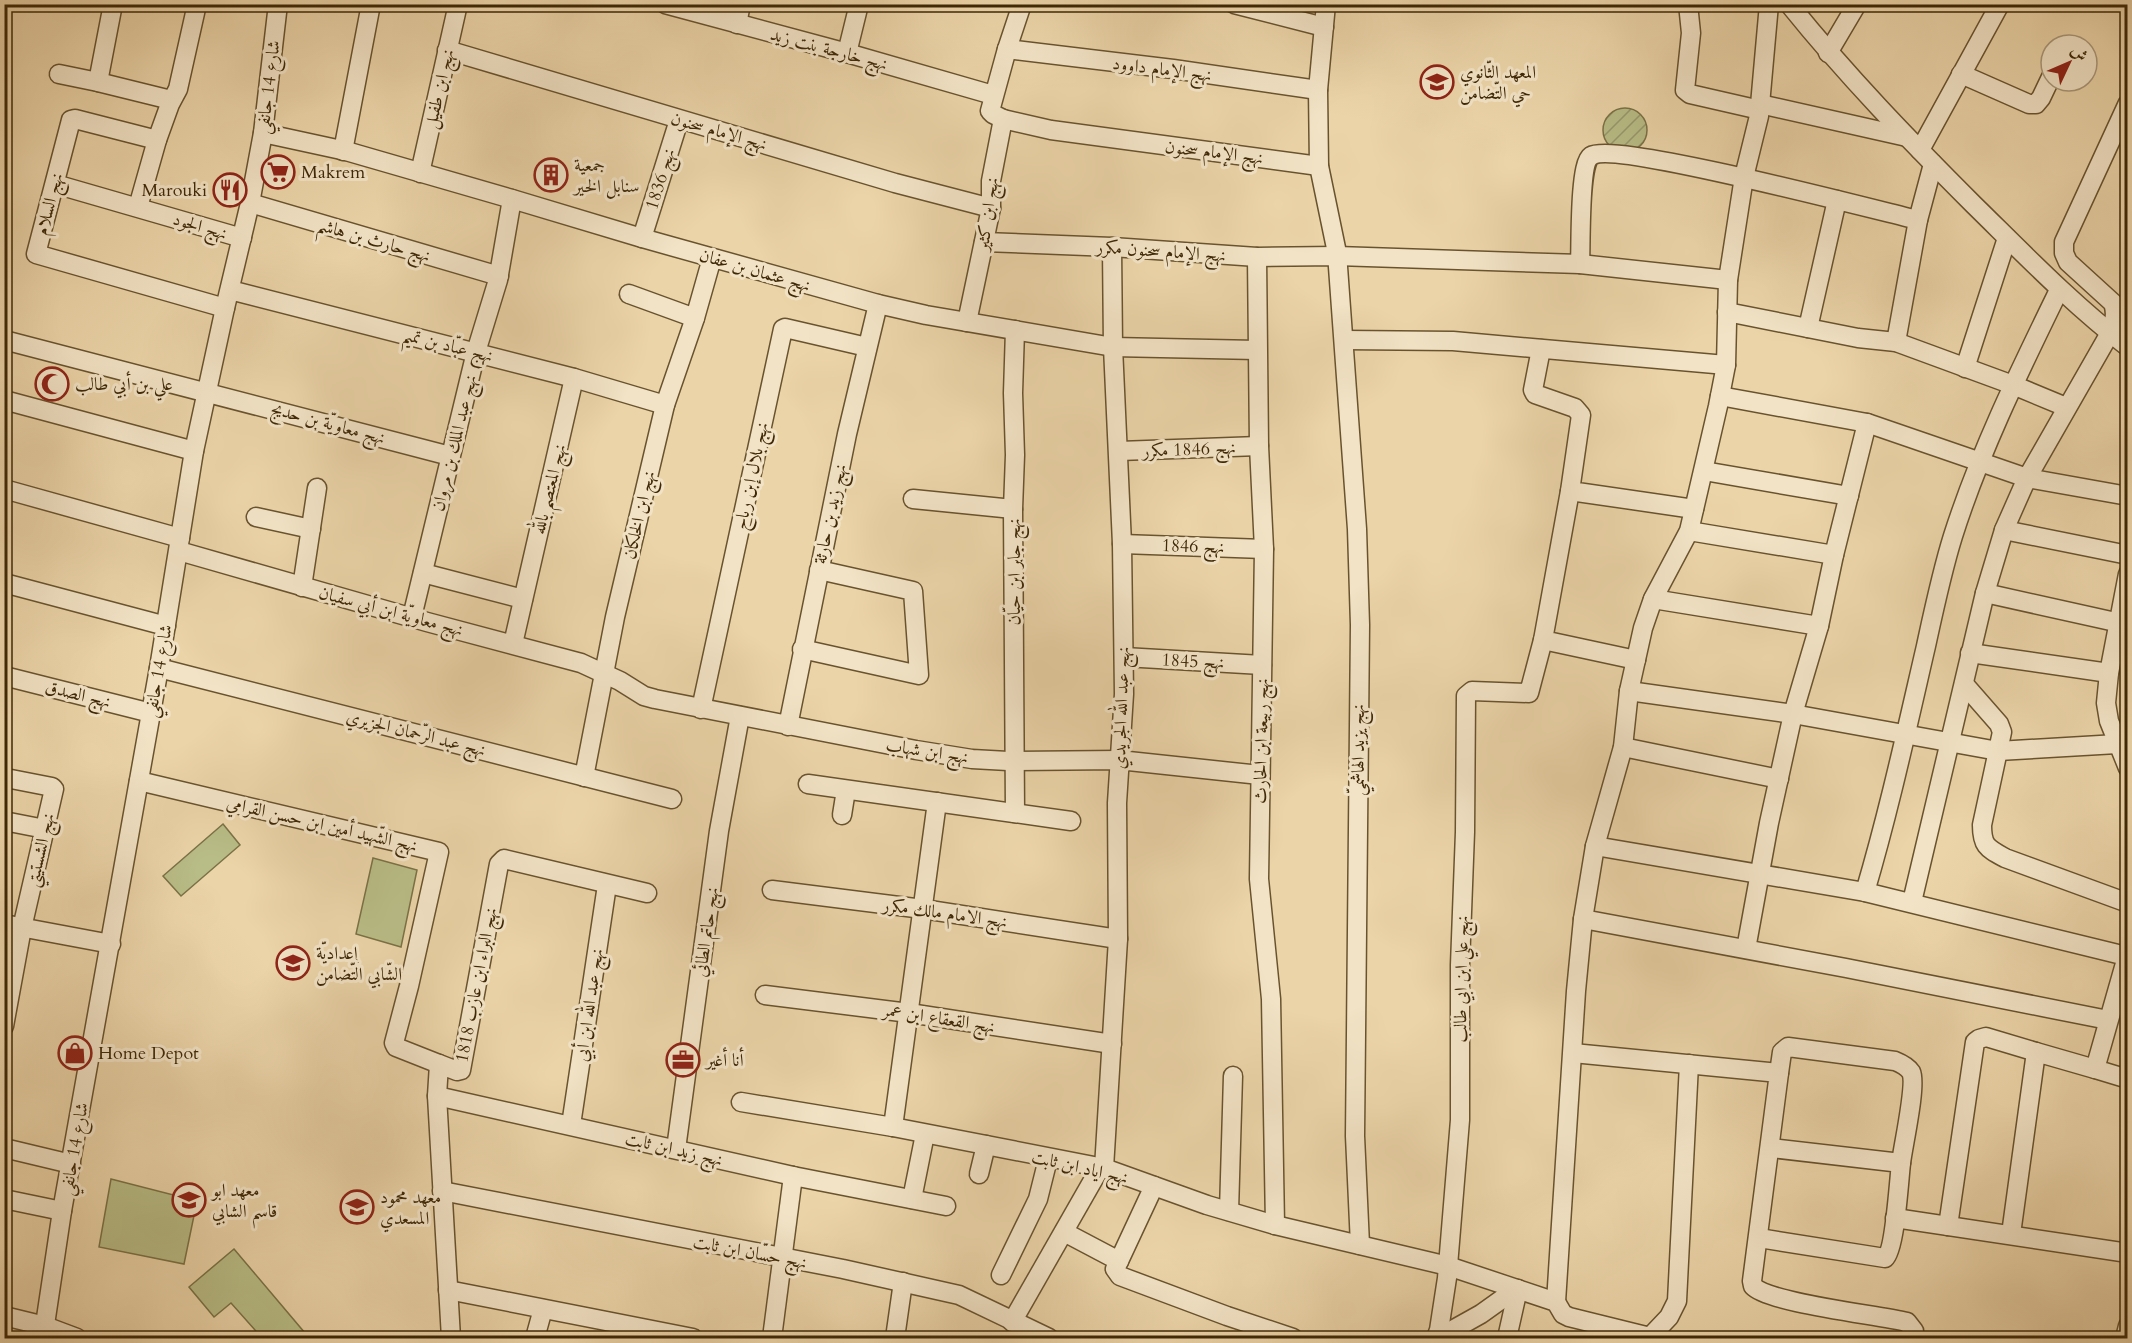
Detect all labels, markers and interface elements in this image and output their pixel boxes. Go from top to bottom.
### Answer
street label: نهج خارجة بنت زيد [767,22,890,80]
north arrow [2039,33,2099,93]
street label: شارع 14 جانفي [250,39,292,136]
text: ش [2066,40,2092,67]
street label: نهج ابن طفيل [418,47,464,132]
street label: نهج الإمام داوود [1110,51,1213,91]
place label: المعهد الثّانوي حي التّضامن [1460,60,1536,108]
school or university icon: المعهد الثّانوي حي التّضامن [1419,64,1455,100]
street label: نهج الإمام سحنون [667,106,770,160]
street label: نهج الإمام سحنون [1163,134,1265,174]
street label: نهج 1836 [639,145,684,214]
place label: جمعية سنابل الخير [572,153,639,199]
supermarket icon: Makrem [260,154,296,190]
building icon: جمعية سنابل الخير [533,157,569,193]
place label: Makrem [301,160,366,185]
street label: نهج السلام [29,170,73,239]
restaurant icon: Marouki [212,172,248,208]
street label: نهج ابن كثير [970,176,1008,255]
place label: Marouki [141,178,207,203]
street label: نهج الجود [169,206,230,249]
street label: نهج حارث بن هاشم [313,212,433,273]
street label: نهج الإمام سحنون مكرر [1093,234,1227,271]
street label: نهج عثمان بن عفان [696,243,813,301]
street label: نهج عبّاد بن تميم [399,322,496,374]
mosque icon: علي بن أبي طالب [34,366,70,402]
place label: علي بن أبي طالب [75,371,173,401]
street label: نهج عبد الملك بن مروان [425,372,486,515]
street label: نهج معاويّة بن حديج [267,396,388,454]
street label: نهج بلال إبن رباح [728,420,778,533]
street label: نهج 1846 مكرر [1140,435,1236,467]
street label: نهج المعتصم بالله [524,441,578,538]
street label: نهج زيد بن حارثة [808,462,856,567]
street label: نهج ابن الخلكان [617,468,665,562]
street label: نهج جابر ابن حيّان [1002,518,1030,626]
street label: نهج 1846 [1161,533,1225,563]
street label: نهج معاويّة ابن أبي سفيان [315,579,466,646]
street label: شارع 14 جانفي [138,623,184,720]
street label: نهج عبد الله الجريدي [1105,646,1139,770]
street label: نهج 1845 [1161,647,1225,679]
street label: نهج الصدق [42,674,113,718]
street label: نهج ربيعة ابن الحارث [1248,678,1278,804]
street label: نهج عبد الرّحمان الجزيري [343,704,488,766]
street label: نهج يزيد الهاشميّ [1346,704,1375,796]
street label: نهج ابن شهاب [883,733,970,773]
street label: نهج الشّهيد أمين ابن حسن القرامي [223,789,420,862]
street label: نهج الشستيتي [20,811,65,891]
street label: نهج حاتم الطائي [688,885,728,979]
street label: نهج الامام مالك مكرر [879,892,1009,938]
street label: نهج البراء ابن عازب 1818 [449,905,507,1065]
street label: نهج علي ابن ابي طالب [1448,915,1479,1043]
place label: إعداديّة الشّابي التّضامن [316,941,402,989]
school or university icon: إعداديّة الشّابي التّضامن [275,945,311,981]
street label: نهج عبد الله ابن أبي [567,947,613,1064]
street label: نهج القعقاع ابن عمر [879,997,997,1043]
shop icon: Home Depot [57,1035,93,1071]
place label: Home Depot [98,1041,199,1066]
office icon: أنا أغير [665,1042,701,1078]
place label: أنا أغير [704,1047,744,1073]
street label: شارع 14 جانفي [54,1101,100,1198]
street label: نهج زيد ابن ثابت [622,1126,725,1176]
street label: نهج اياد ابن ثابت [1028,1144,1131,1194]
place label: معهد ابو قاسم الشابي [210,1178,277,1229]
school or university icon: معهد ابو قاسم الشابي [171,1182,207,1218]
place label: معهد محمود المسعدي [380,1185,441,1233]
school or university icon: معهد محمود المسعدي [339,1189,375,1225]
street label: نهج حسّان ابن ثابت [690,1229,809,1279]

